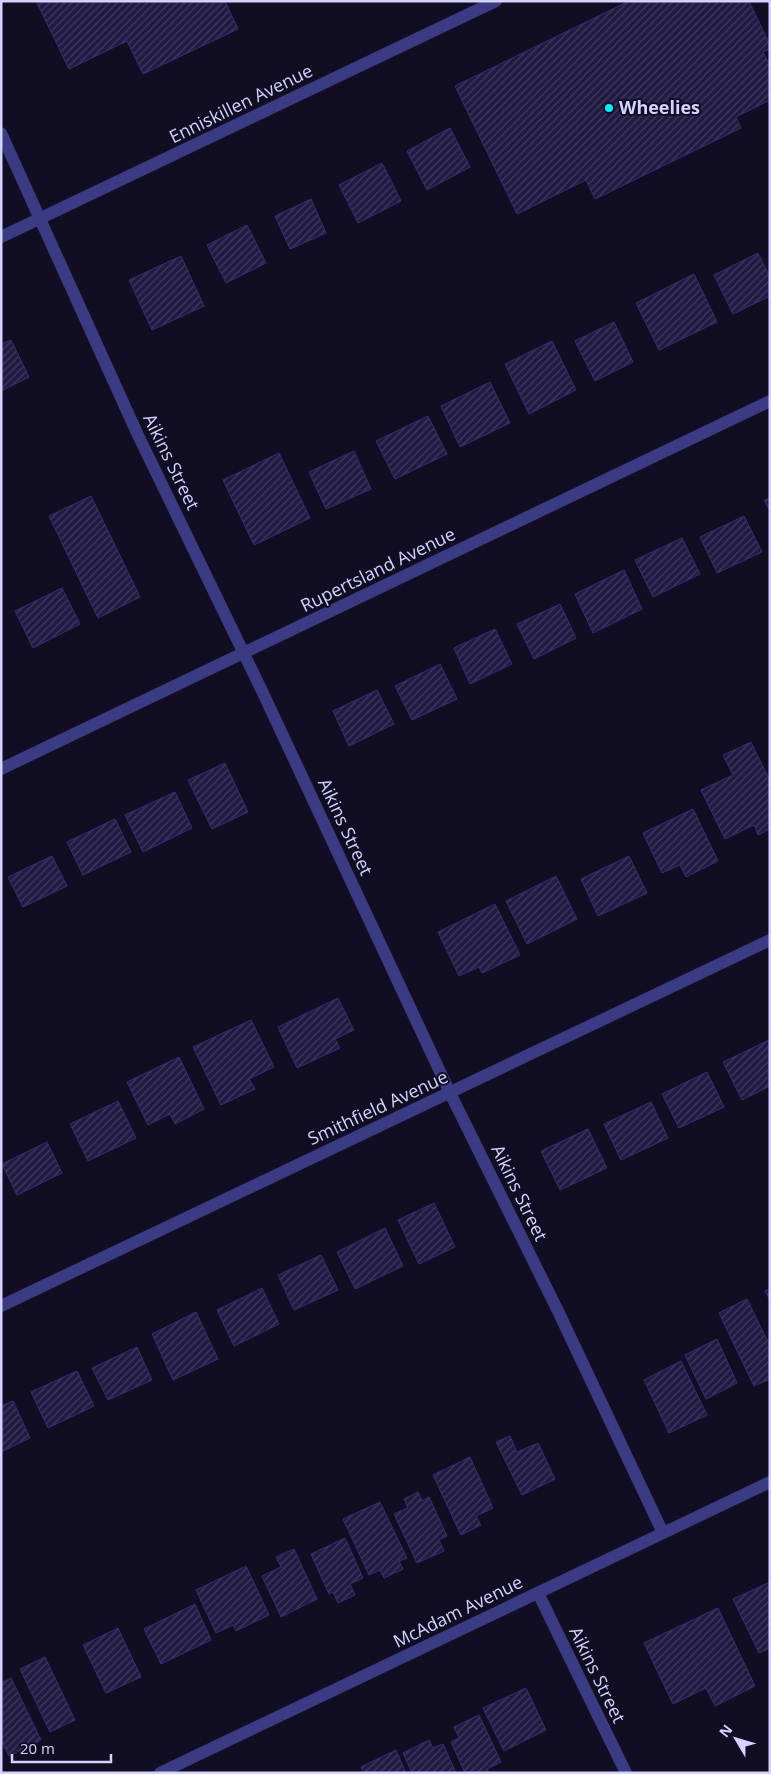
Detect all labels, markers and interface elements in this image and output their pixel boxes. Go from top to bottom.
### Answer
street label: Enniskillen Avenue [165,58,316,148]
place label: Wheelies [619,95,700,119]
marker: Wheelies [603,102,615,114]
street label: Aikins Street [138,409,206,514]
street label: Rupertsland Avenue [296,521,459,617]
street label: Aikins Street [313,774,379,879]
street label: Smithfield Avenue [304,1064,452,1150]
street label: Aikins Street [486,1140,554,1245]
street label: McAdam Avenue [389,1569,526,1653]
street label: Aikins Street [564,1622,632,1727]
north arrow [711,1714,761,1764]
text: N [714,1720,736,1741]
scale bar [12,1732,111,1764]
text: 20 m [20,1738,55,1758]

